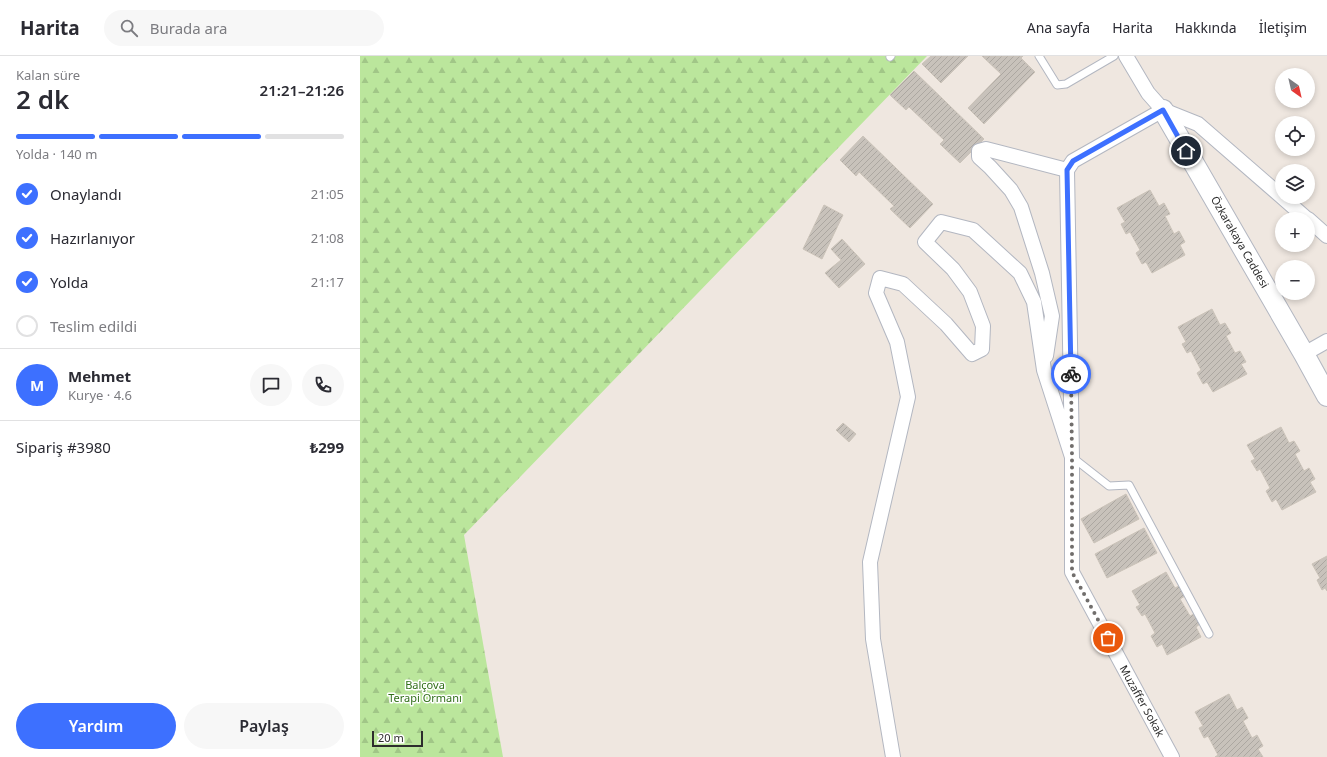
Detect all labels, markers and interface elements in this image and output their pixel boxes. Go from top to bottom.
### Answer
search box [104,10,384,46]
text: Harita [20,15,80,41]
icon: search [118,17,140,39]
text: Burada ara [150,18,227,38]
text: Ana sayfa [1027,18,1090,37]
text: Harita [1112,18,1153,37]
text: Hakkında [1175,18,1237,37]
text: İletişim [1259,18,1307,37]
text: Kalan süre [16,66,80,84]
north arrow [1275,68,1315,108]
map controls [1275,68,1315,300]
text: 21:21–21:26 [260,80,344,100]
text: 2 dk [16,81,69,117]
button: locate [1275,116,1315,156]
pin [1169,134,1203,168]
icon: home [1175,140,1197,162]
text: Yolda · 140 m [16,145,97,163]
button: layers [1275,164,1315,204]
icon: check [16,183,38,205]
text: Onaylandı [50,184,122,204]
text: 21:05 [311,185,344,203]
street label: Özkarakaya Caddesi [1208,193,1273,291]
button: + [1275,212,1315,252]
icon: check [16,227,38,249]
text: Hazırlanıyor [50,228,135,248]
text: 21:08 [311,229,344,247]
button: − [1275,260,1315,300]
icon: check [16,271,38,293]
text: Yolda [50,272,88,292]
text: 21:17 [311,273,344,291]
text: Teslim edildi [50,316,137,336]
courier [1051,354,1091,394]
icon: bike [1060,363,1082,385]
button: chat [250,364,292,406]
button: phone [302,364,344,406]
text: Mehmet [68,366,131,386]
text: M [30,375,44,395]
text: Kurye · 4.6 [68,386,132,404]
text: Sipariş #3980 [16,437,111,457]
text: ₺299 [310,437,344,457]
pin [1091,621,1125,655]
icon: bag [1097,627,1119,649]
street label: Muzaffer Sokak [1117,662,1168,739]
park label: Balçova Terapi Ormanı [388,677,462,705]
button: Yardım [16,703,176,749]
button: Paylaş [184,703,344,749]
scale bar [372,729,423,748]
text: 20 m [378,730,404,745]

